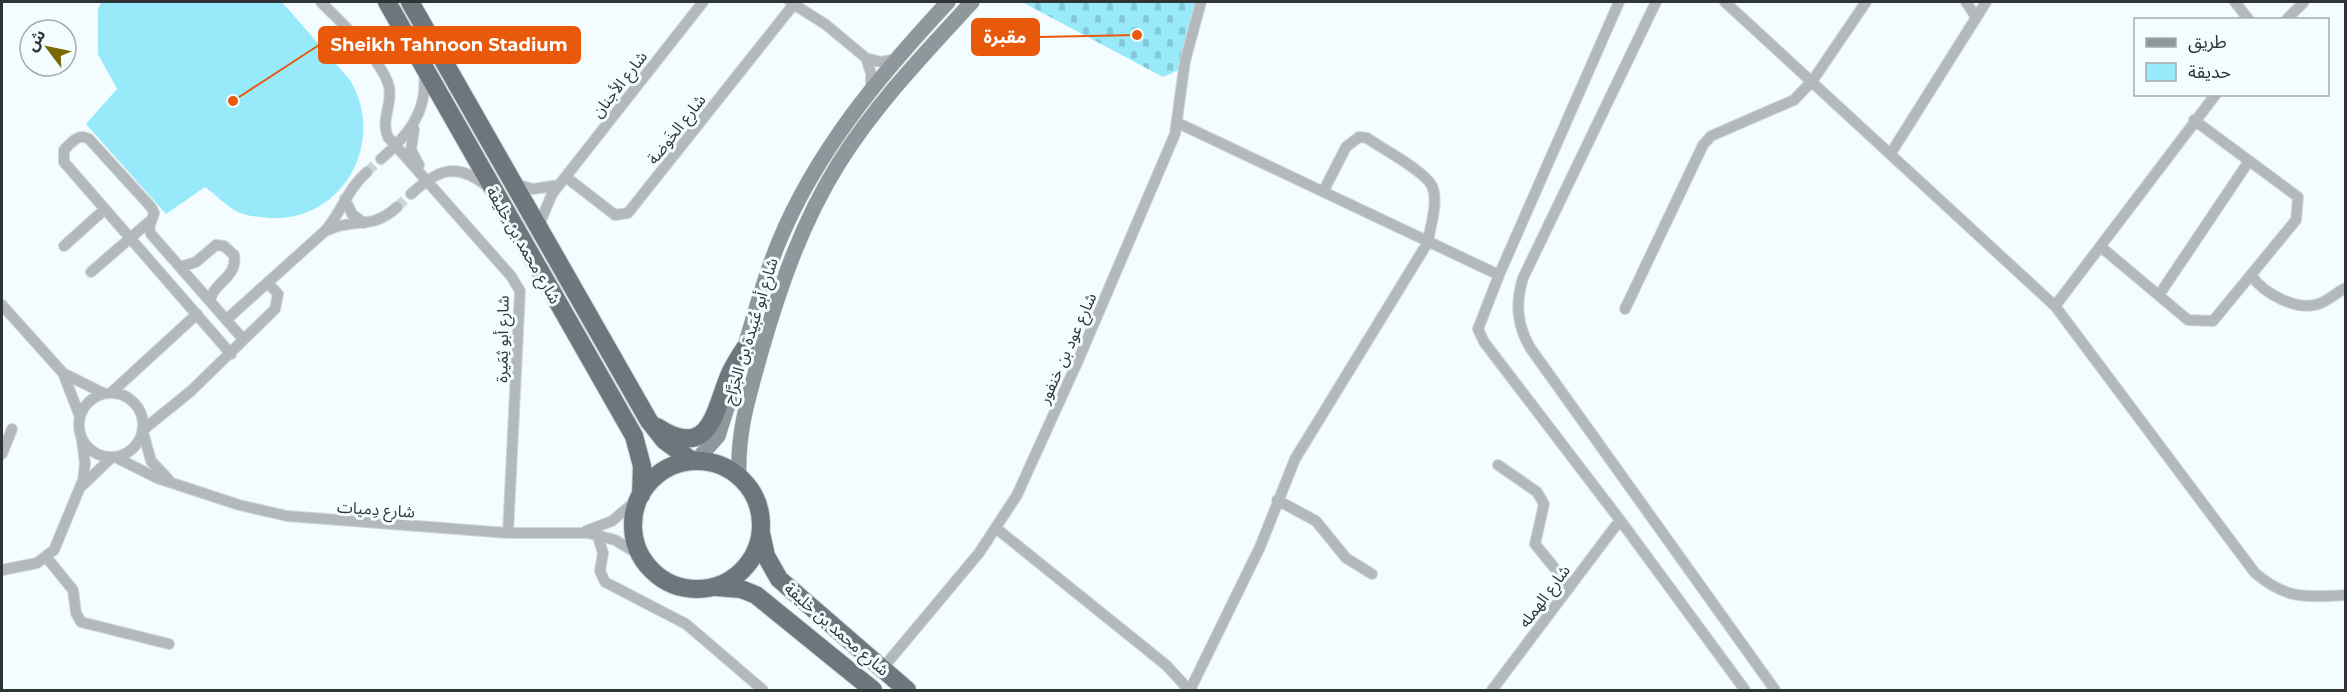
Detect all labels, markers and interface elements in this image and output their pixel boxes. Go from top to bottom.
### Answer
north arrow [18,18,78,78]
legend [2134,18,2329,96]
callout: مقبرة [972,19,1039,55]
text: ش [22,26,50,55]
text: مقبرة [984,26,1026,48]
callout: Sheikh Tahnoon Stadium [319,27,580,63]
text: طريق [2188,31,2227,53]
text: Sheikh Tahnoon Stadium [330,34,568,56]
street label: شارع الأجنان [588,47,654,123]
text: حديقة [2188,61,2231,83]
street label: شارع الخَوضة [643,91,712,170]
street label: شارع محمد بن خليفة [480,183,565,309]
street label: شارع أبو عُبَيدة بن الجَرَّاح [719,256,785,408]
street label: شارع عود بن خنفور [1034,290,1103,409]
street label: شارع أبو ثِمَيرة [492,295,516,383]
street label: شارع دِميات [336,497,415,525]
street label: شارع الهمله [1515,561,1576,633]
street label: شارع محمد بن خليفة [779,579,893,682]

